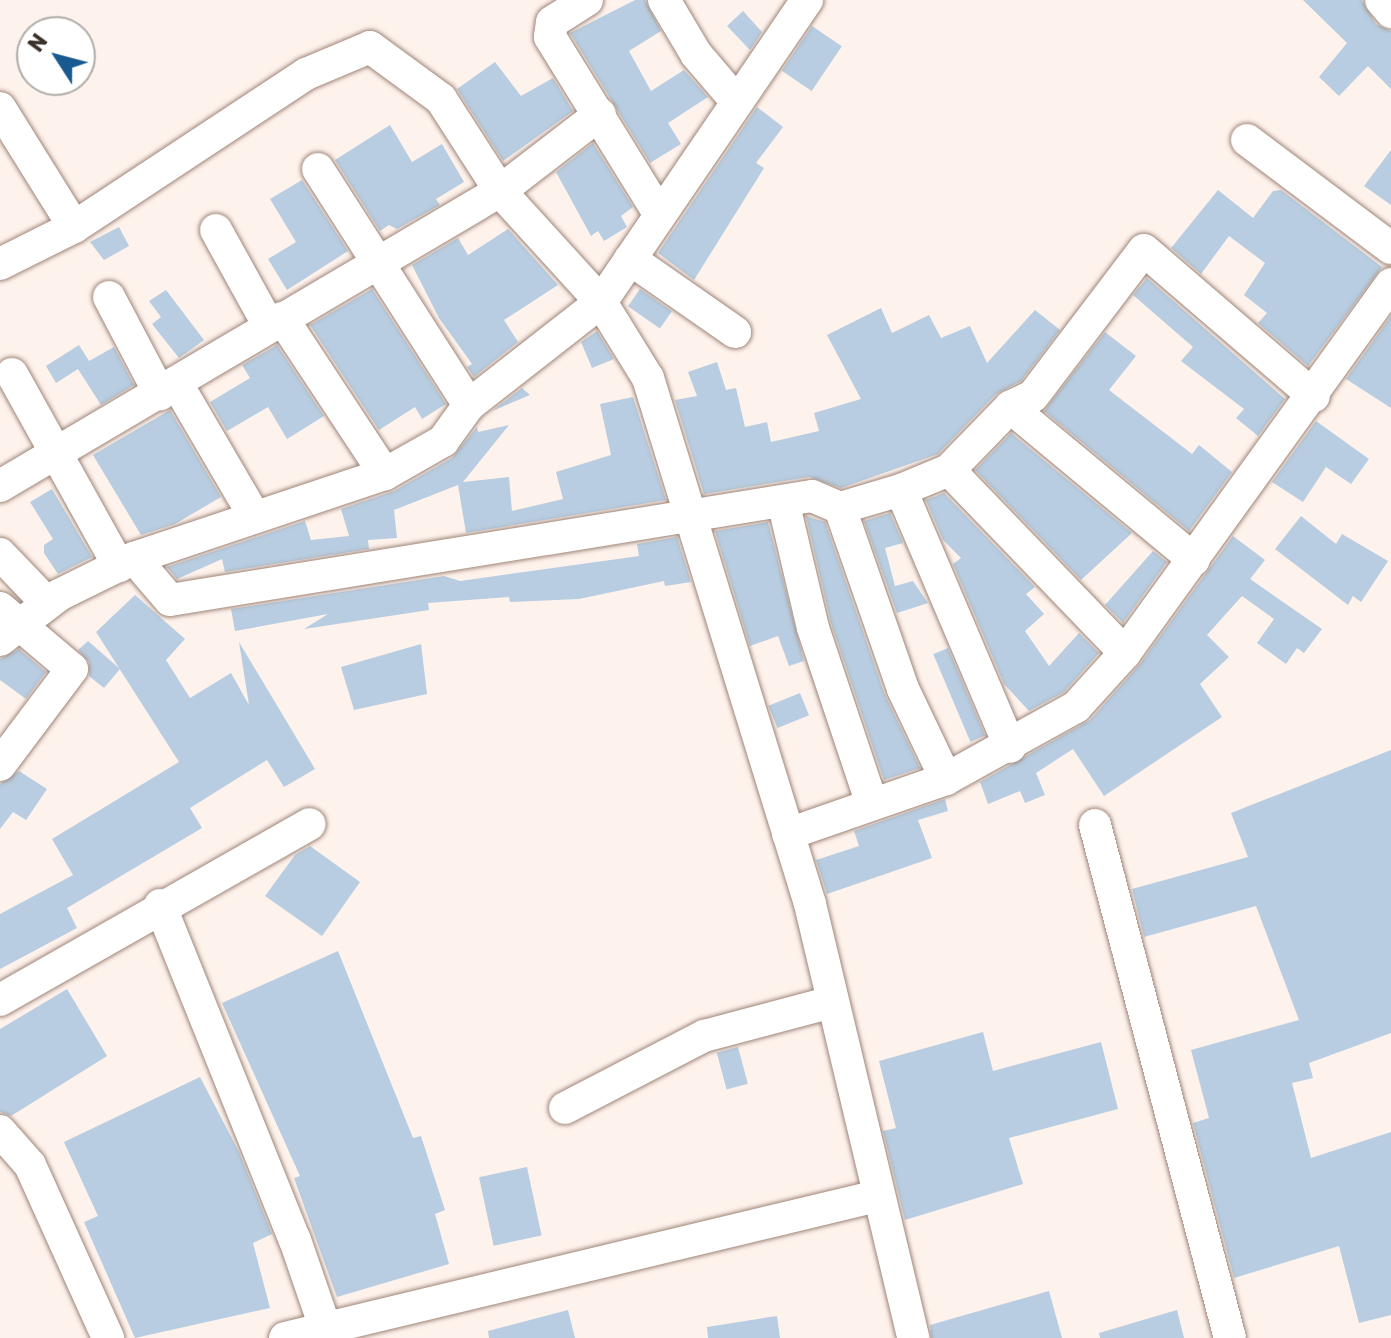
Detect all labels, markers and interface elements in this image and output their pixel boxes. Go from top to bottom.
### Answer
north arrow [16,16,96,96]
text: N [22,28,53,57]

